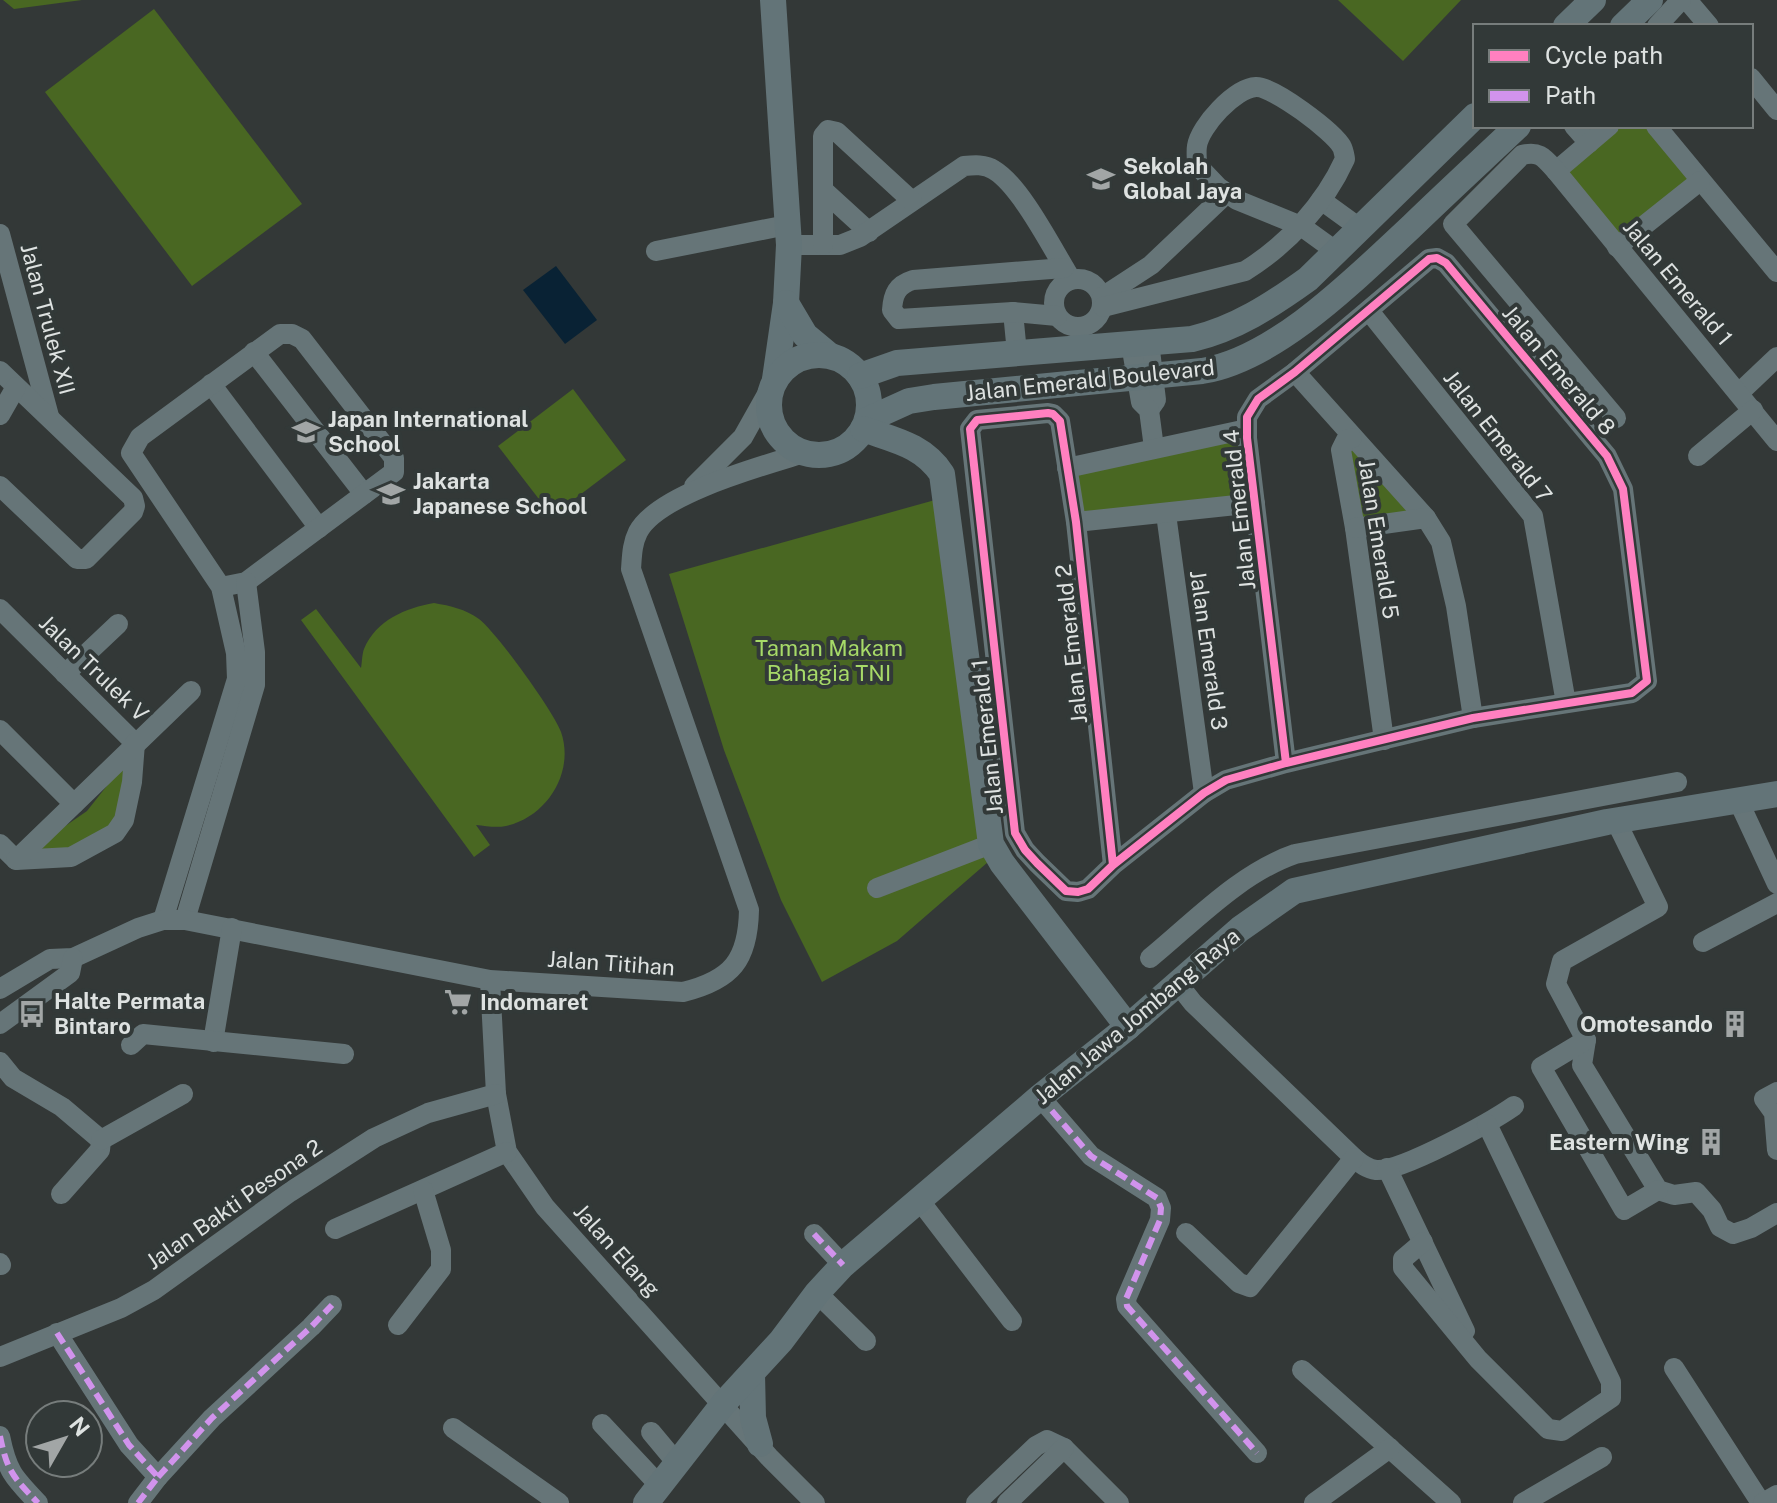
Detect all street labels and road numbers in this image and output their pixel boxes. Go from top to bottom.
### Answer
street label: Jalan Emerald 1 [1618,214,1738,350]
street label: Jalan Trulek XII [15,241,81,397]
street label: Jalan Emerald 8 [1497,300,1621,440]
street label: Jalan Emerald Boulevard [964,354,1216,406]
street label: Jalan Emerald 7 [1438,365,1558,507]
street label: Jalan Emerald 4 [1218,428,1260,591]
street label: Jalan Emerald 5 [1354,457,1404,621]
street label: Jalan Emerald 2 [1050,563,1092,725]
street label: Jalan Emerald 3 [1185,568,1233,732]
street label: Jalan Trulek V [34,609,154,727]
street label: Jalan Emerald 1 [966,658,1008,816]
street label: Jalan Jawa Jombang Raya [1029,923,1245,1109]
street label: Jalan Titihan [546,946,676,980]
street label: Jalan Bakti Pesona 2 [141,1133,327,1275]
street label: Jalan Elang [569,1198,665,1302]

